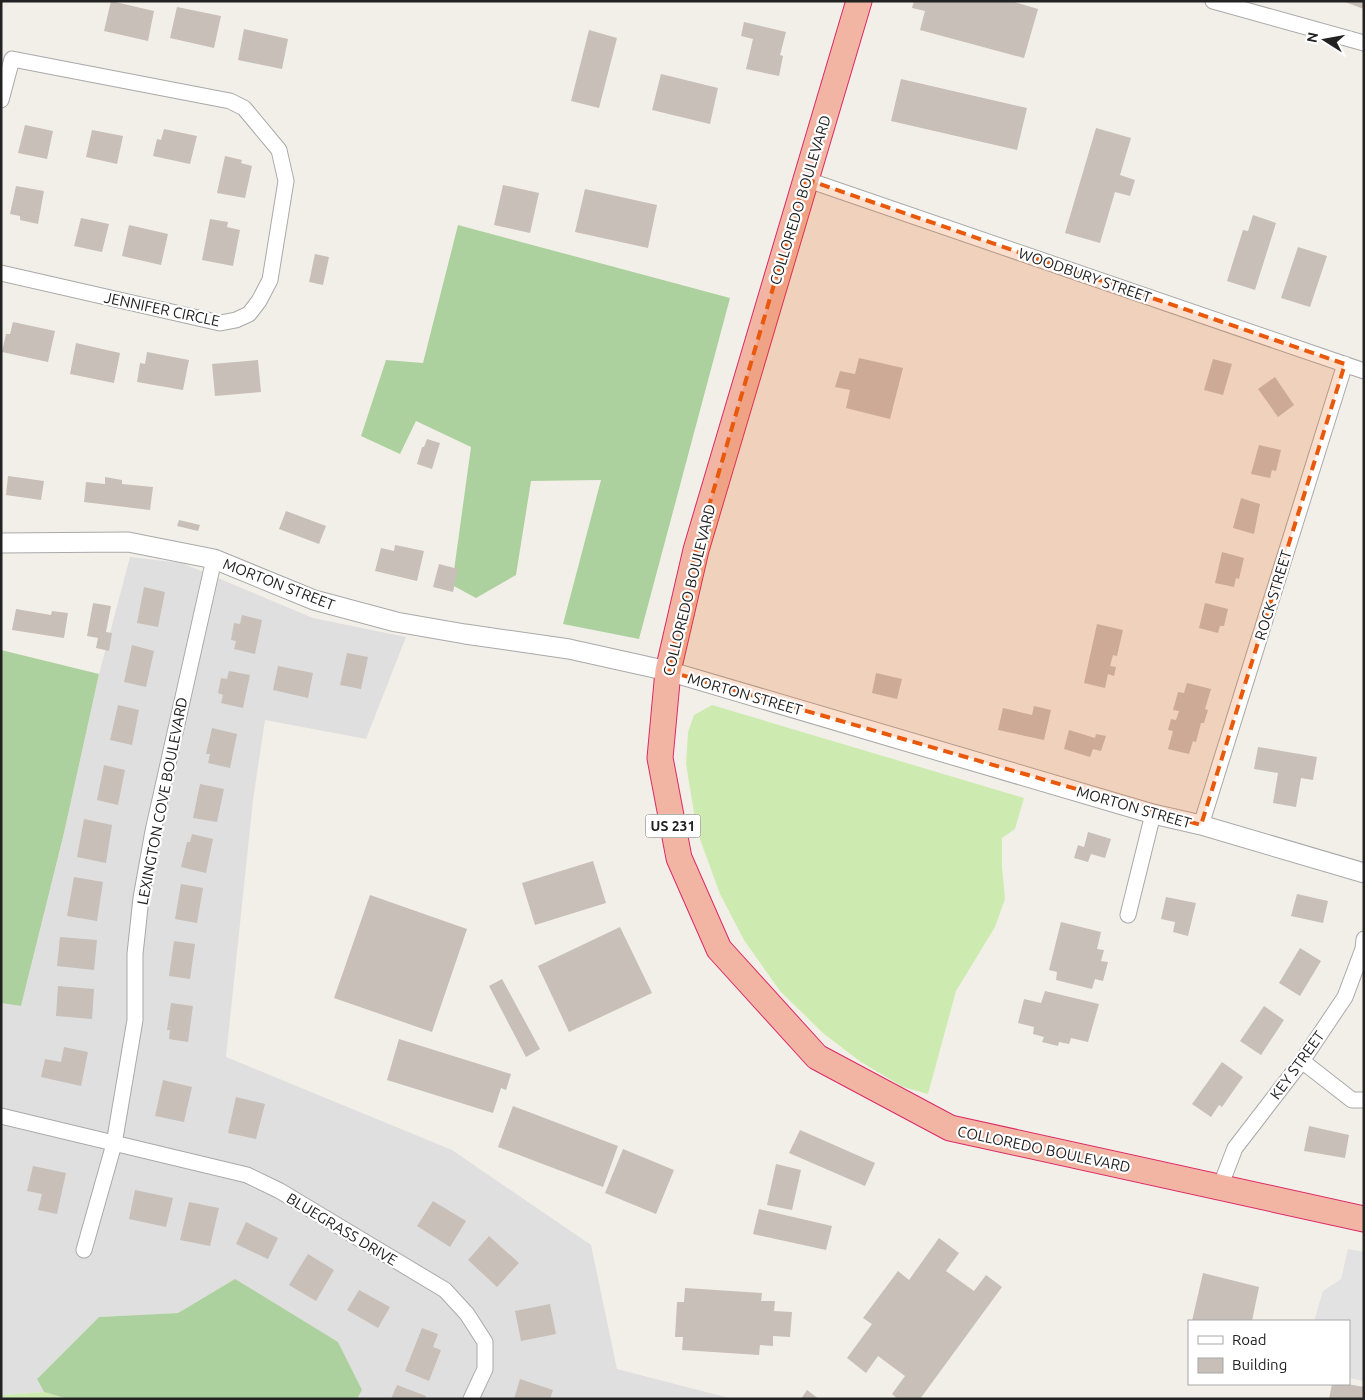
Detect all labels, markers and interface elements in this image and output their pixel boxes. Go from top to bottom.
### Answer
north arrow [1300,15,1350,65]
text: N [1303,31,1321,44]
street label: COLLOREDO BOULEVARD [766,113,834,287]
street label: WOODBURY STREET [1016,244,1154,306]
street label: JENNIFER CIRCLE [103,288,221,330]
street label: COLLOREDO BOULEVARD [659,502,719,678]
street label: ROCK STREET [1251,547,1295,642]
street label: MORTON STREET [221,555,338,613]
street label: MORTON STREET [686,669,805,719]
street label: LEXINGTON COVE BOULEVARD [133,696,191,906]
street label: MORTON STREET [1075,782,1194,832]
road number: US 231 [646,814,700,838]
street label: KEY STREET [1266,1027,1328,1103]
street label: COLLOREDO BOULEVARD [956,1122,1132,1176]
street label: BLUEGRASS DRIVE [284,1189,400,1269]
legend [1188,1320,1350,1385]
text: Road [1232,1331,1267,1348]
text: Building [1232,1356,1287,1373]

